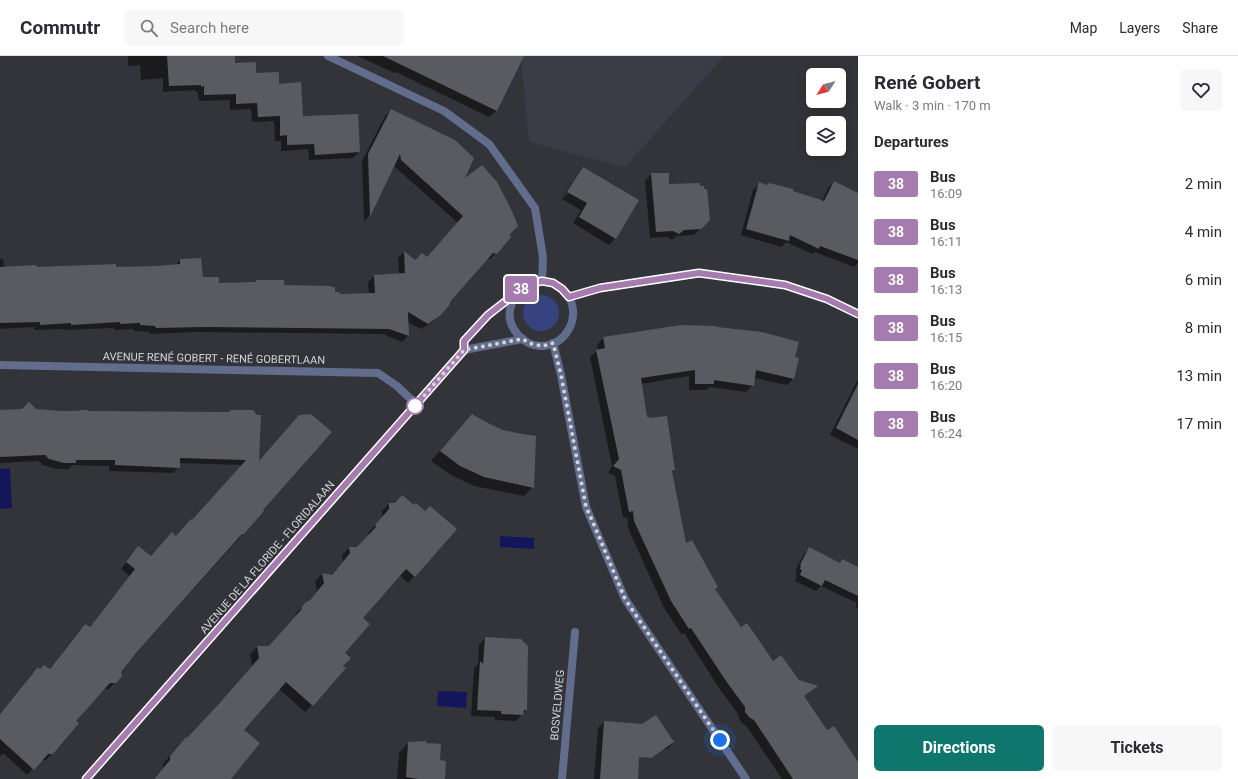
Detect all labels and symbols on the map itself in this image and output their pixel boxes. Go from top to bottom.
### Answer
north arrow [806,68,846,108]
line badge: 38 [503,276,539,302]
street label: AVENUE RENÉ GOBERT - RENÉ GOBERTLAAN [103,350,325,367]
unlabelled marker [406,397,424,415]
street label: AVENUE DE LA FLORIDE - FLORIDALAAN [197,478,337,637]
street label: BOSVELDWEG [548,669,567,741]
your location [710,730,730,750]

